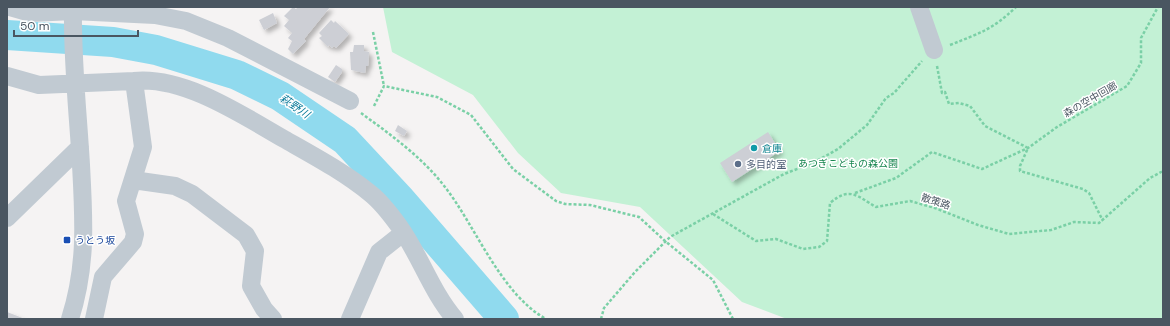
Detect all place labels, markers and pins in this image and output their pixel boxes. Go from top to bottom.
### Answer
place label: 倉庫 [762,142,782,155]
marker: 倉庫 [749,143,759,153]
place label: 多目的室 [746,158,786,171]
marker: 多目的室 [733,159,743,169]
place label: うとう坂 [75,234,115,247]
marker: うとう坂 [62,235,72,245]

